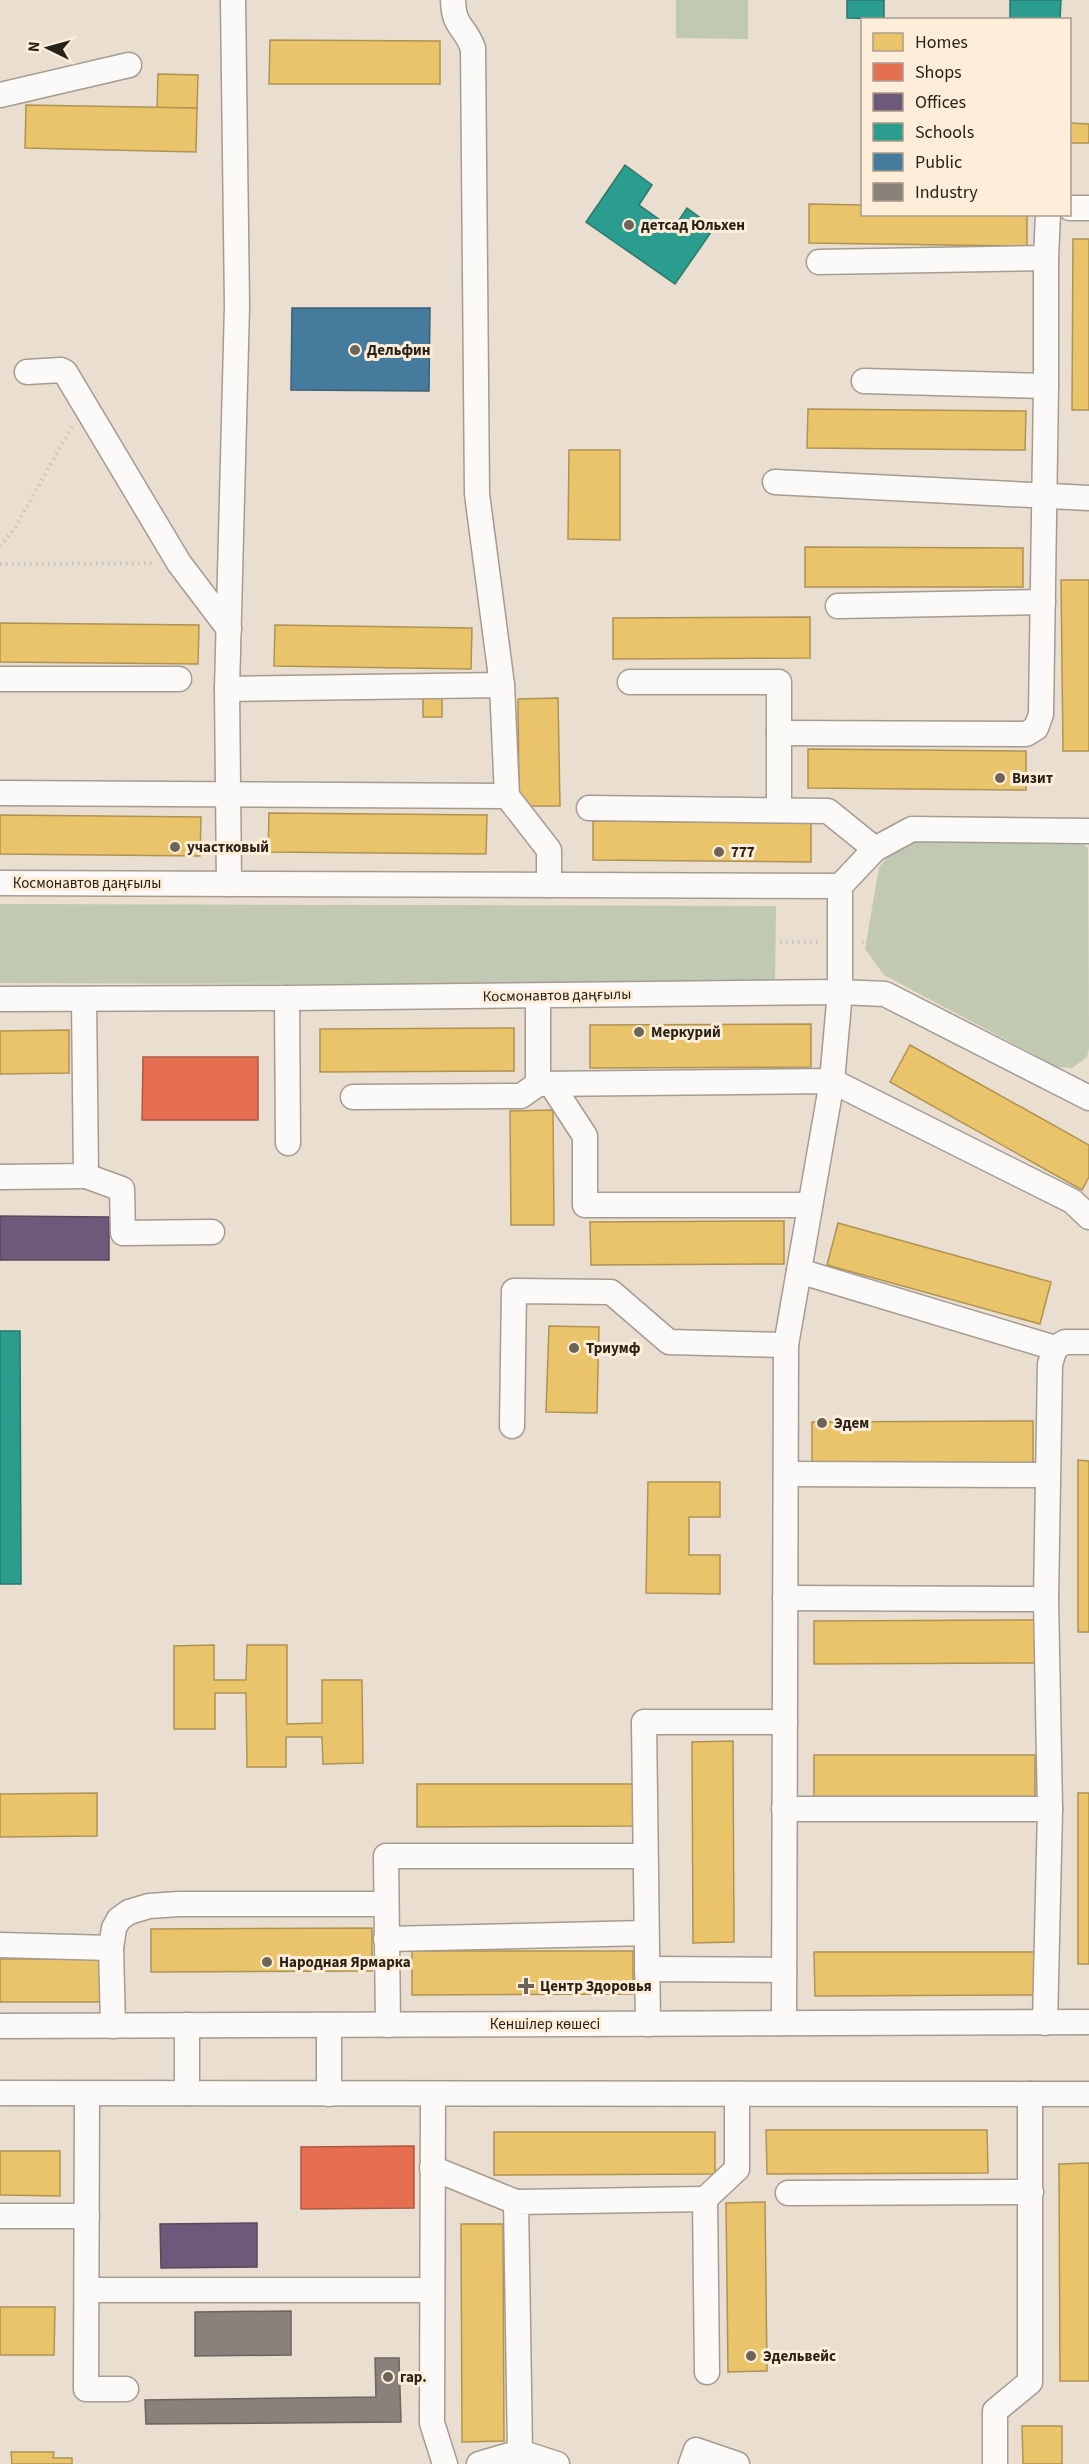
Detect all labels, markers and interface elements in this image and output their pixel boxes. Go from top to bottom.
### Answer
north arrow [18,18,78,78]
legend [861,18,1071,216]
text: Homes [915,30,968,55]
text: N [23,41,45,53]
text: Shops [915,60,962,85]
text: Offices [915,90,966,115]
text: Schools [915,120,974,145]
text: Public [915,150,962,175]
text: Industry [915,180,978,205]
place label: детсад Юльхен [641,215,745,236]
marker: детсад Юльхен [622,218,636,232]
place label: Дельфин [367,340,431,361]
marker: Дельфин [348,343,362,357]
place label: Визит [1012,768,1053,789]
marker: Визит [993,771,1007,785]
place label: участковый [187,837,269,858]
marker: участковый [168,840,182,854]
place label: 777 [731,842,755,863]
marker: 777 [712,845,726,859]
street label: Космонавтов даңғылы [13,873,161,894]
street label: Космонавтов даңғылы [482,984,632,1007]
place label: Меркурий [651,1022,721,1043]
marker: Меркурий [632,1025,646,1039]
place label: Триумф [586,1338,641,1359]
marker: Триумф [567,1341,581,1355]
place label: Эдем [834,1413,869,1434]
marker: Эдем [815,1416,829,1430]
place label: Народная Ярмарка [279,1952,411,1973]
marker: Народная Ярмарка [260,1955,274,1969]
place label: Центр Здоровья [540,1976,652,1997]
marker: Центр Здоровья [517,1977,535,1995]
street label: Кеншілер көшесі [490,2014,600,2035]
place label: Эдельвейс [763,2346,836,2367]
marker: Эдельвейс [744,2349,758,2363]
place label: гар. [400,2367,427,2388]
marker: гар. [381,2370,395,2384]

